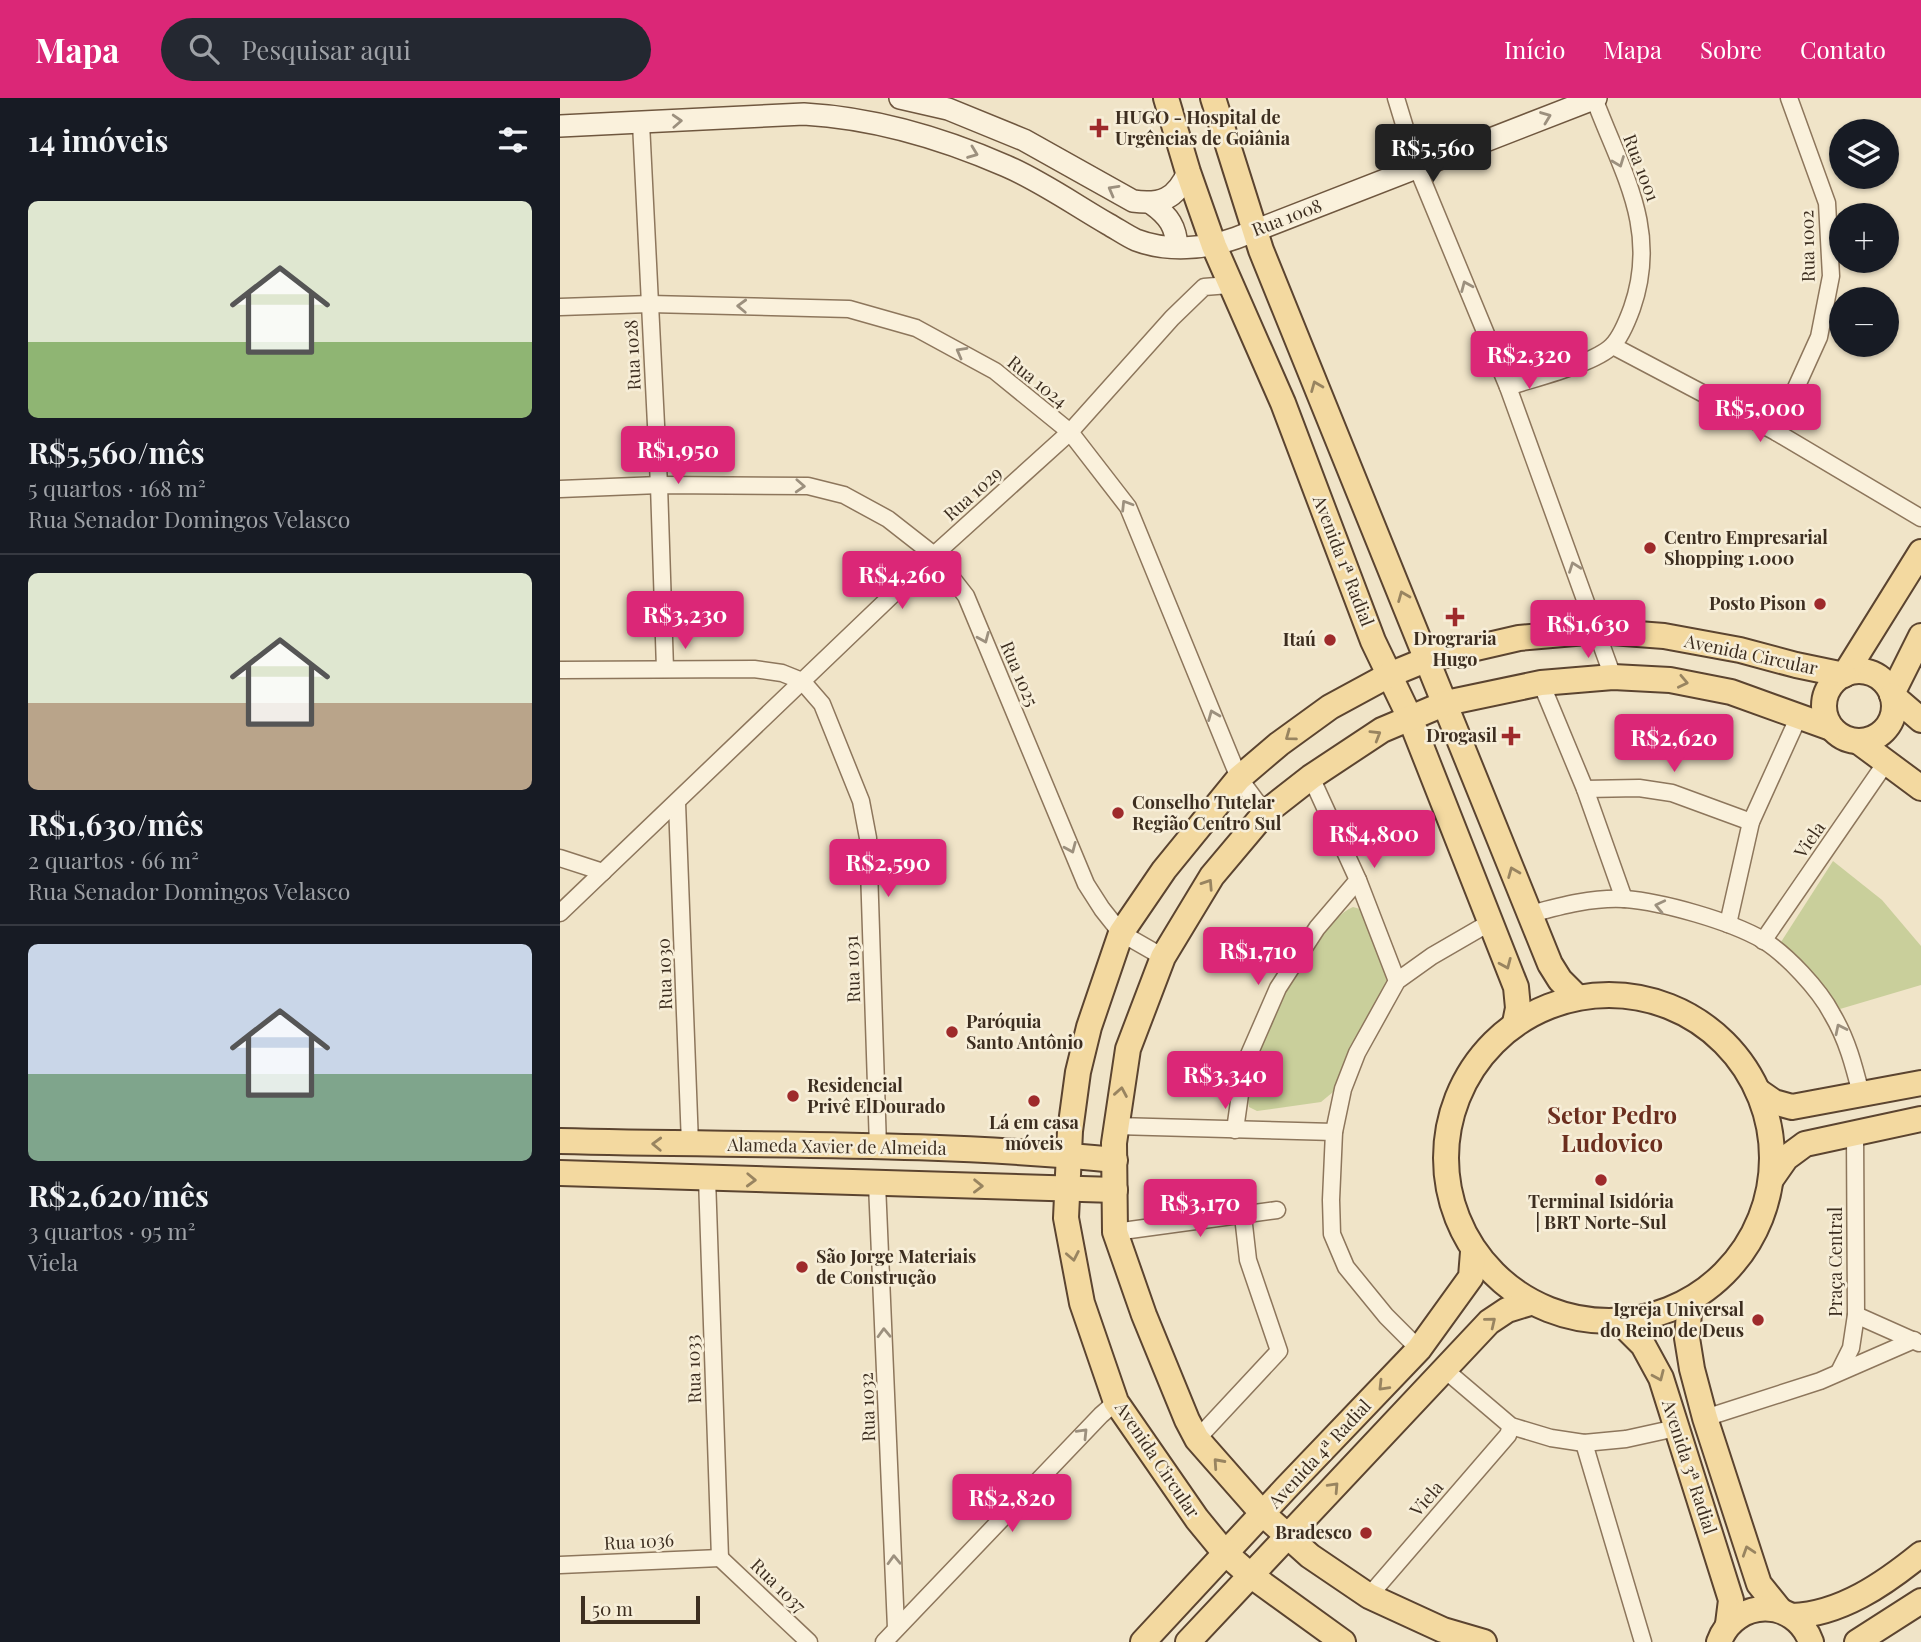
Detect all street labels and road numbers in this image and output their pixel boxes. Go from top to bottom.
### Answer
street label: Rua 1001 [1618,131,1666,205]
street label: Rua 1008 [1248,193,1325,241]
street label: Rua 1002 [1794,210,1820,282]
street label: Rua 1028 [618,319,646,391]
street label: Rua 1024 [1003,350,1073,413]
street label: Rua 1029 [938,461,1007,526]
street label: Avenida 1ª Radial [1308,491,1380,630]
street label: Avenida Circular [1681,628,1820,680]
street label: Rua 1025 [995,637,1044,710]
street label: Viela [1787,816,1830,863]
street label: Rua 1031 [839,935,865,1003]
street label: Rua 1030 [651,938,677,1010]
street label: Alameda Xavier de Almeida [726,1132,947,1160]
street label: Praça Central [1823,1207,1847,1317]
street label: Rua 1033 [680,1334,706,1404]
street label: Rua 1032 [854,1372,880,1442]
street label: Avenida 4ª Radial [1262,1394,1376,1514]
street label: Avenida 3ª Radial [1657,1395,1723,1537]
street label: Avenida Circular [1109,1396,1206,1522]
street label: Viela [1404,1476,1448,1522]
street label: Rua 1036 [603,1527,675,1555]
street label: Rua 1037 [746,1553,812,1618]

